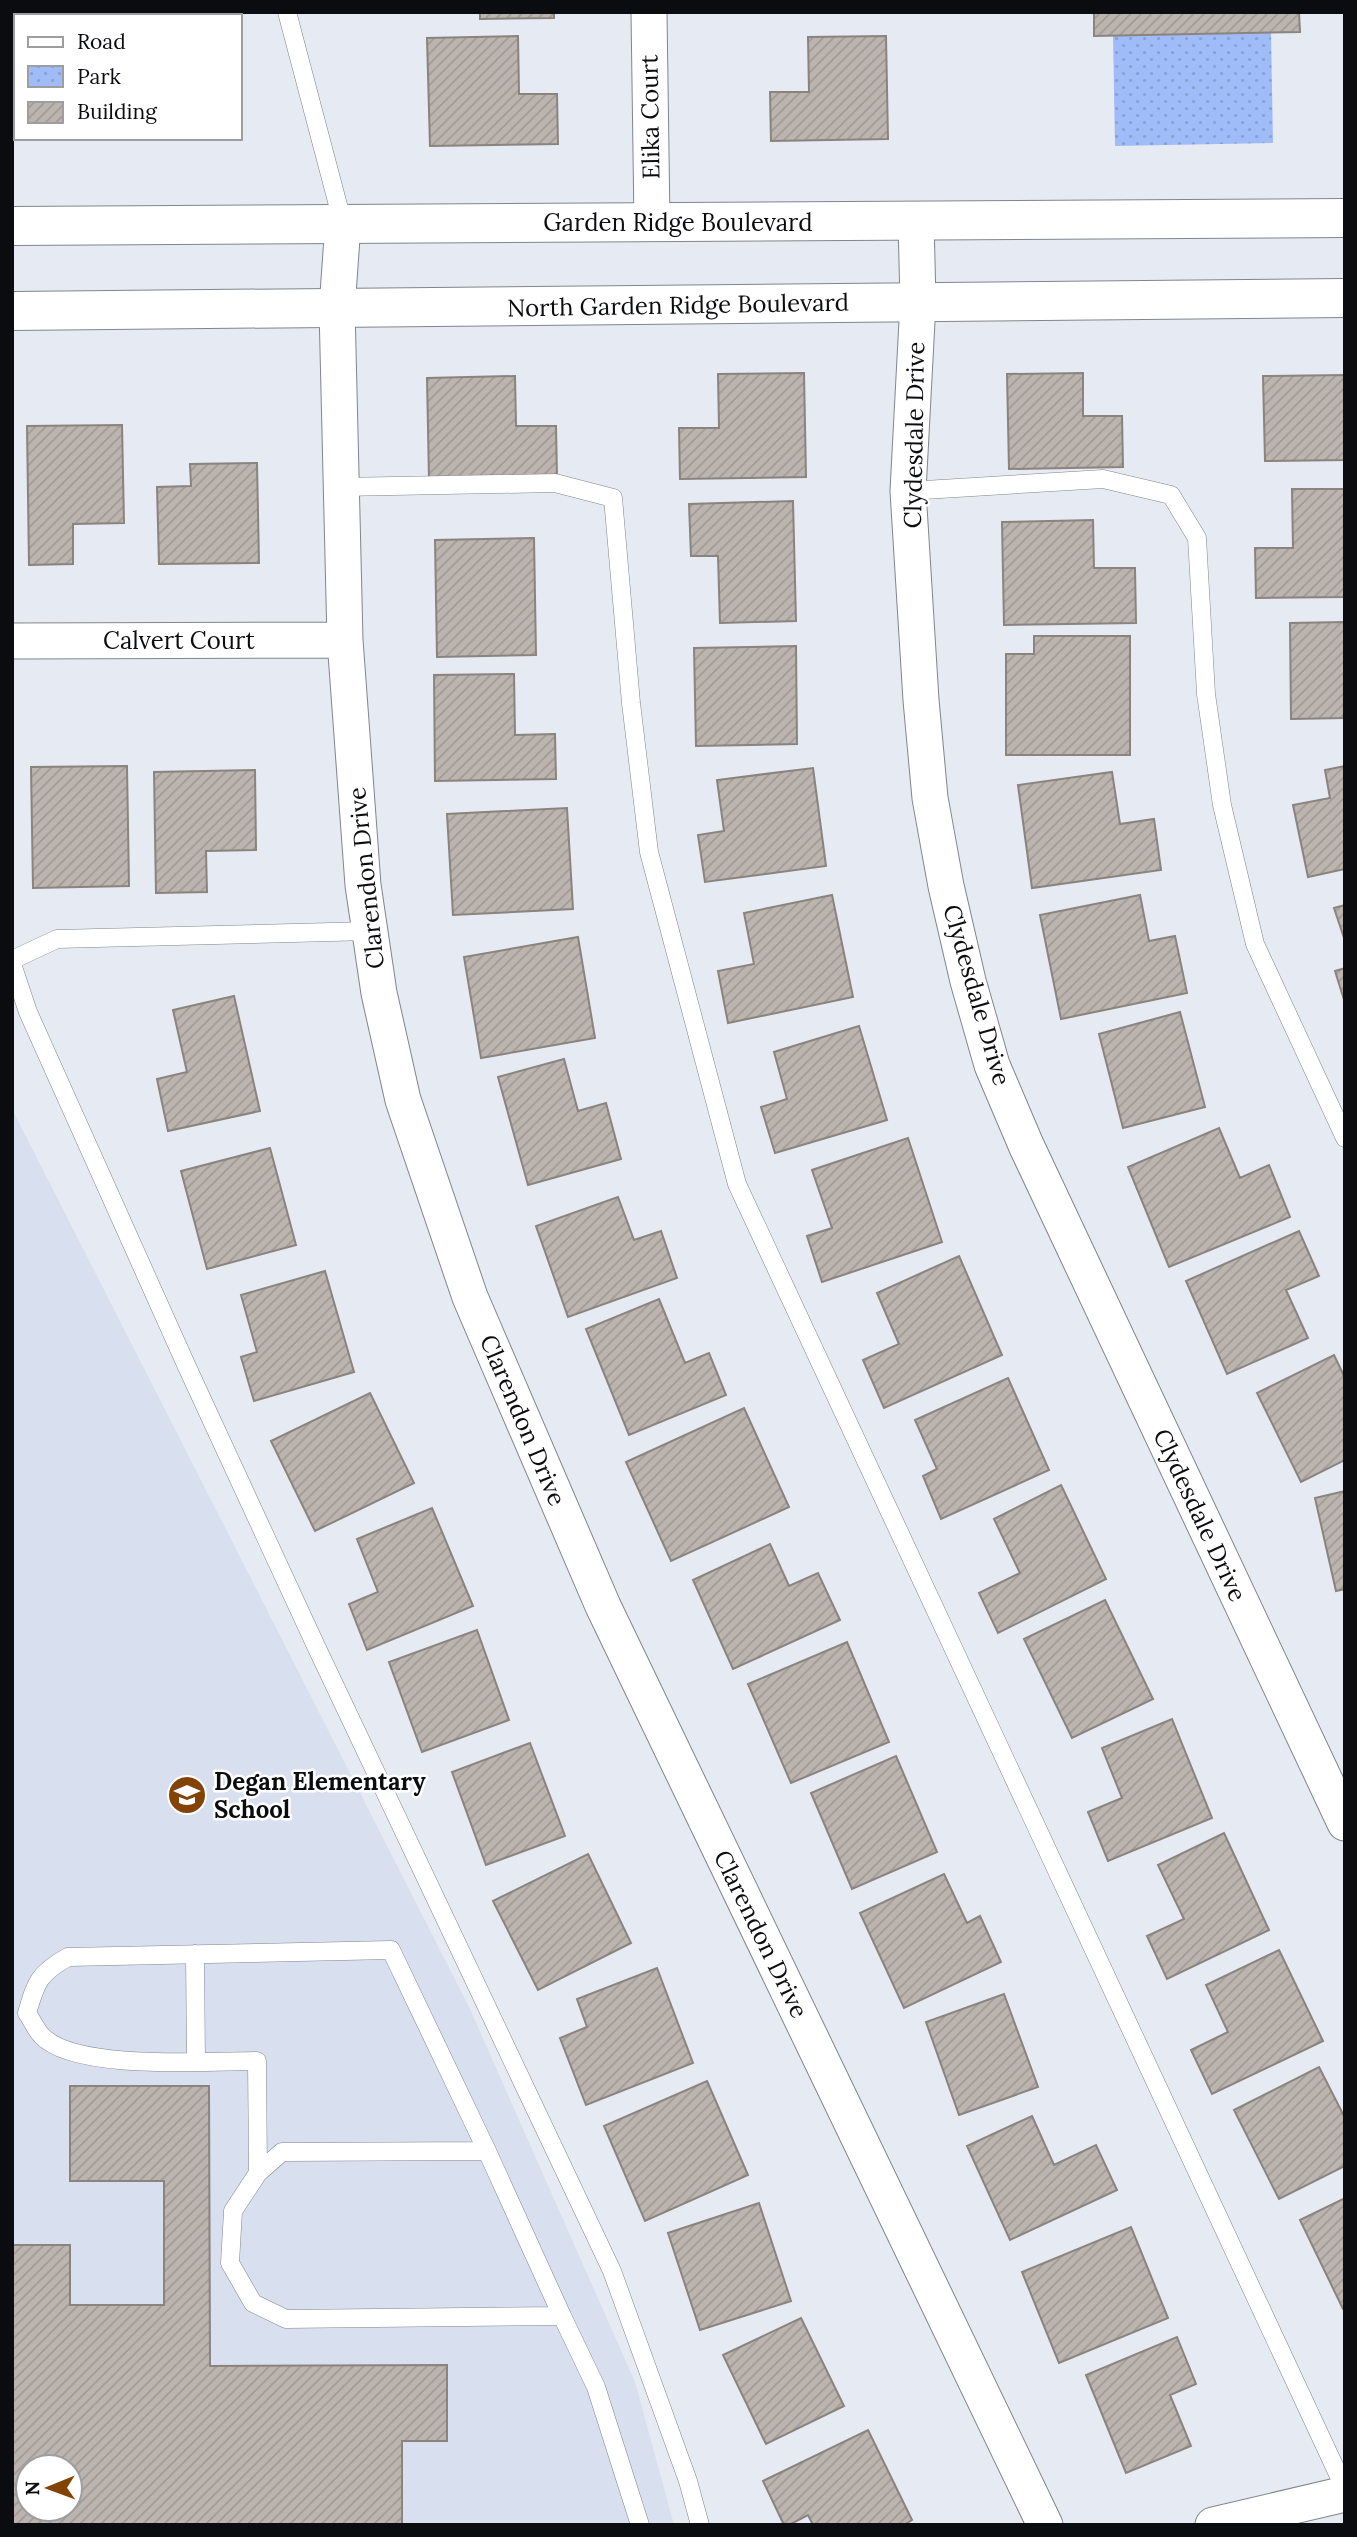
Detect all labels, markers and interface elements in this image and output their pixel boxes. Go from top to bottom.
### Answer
legend [14,14,242,140]
text: Road [77,28,126,55]
street label: Elika Court [633,54,667,180]
text: Park [77,63,121,90]
text: Building [77,98,157,125]
street label: Garden Ridge Boulevard [543,207,813,238]
street label: North Garden Ridge Boulevard [507,287,849,323]
street label: Clydesdale Drive [897,341,931,529]
street label: Calvert Court [103,625,256,656]
street label: Clarendon Drive [341,785,391,971]
street label: Clydesdale Drive [936,901,1018,1089]
street label: Clarendon Drive [473,1330,573,1510]
street label: Clydesdale Drive [1147,1424,1253,1606]
place label: Degan Elementary School [214,1766,426,1825]
school or university icon: Degan Elementary School [166,1774,208,1816]
street label: Clarendon Drive [707,1845,815,2023]
north arrow [14,2453,84,2523]
text: N [20,2480,44,2496]

